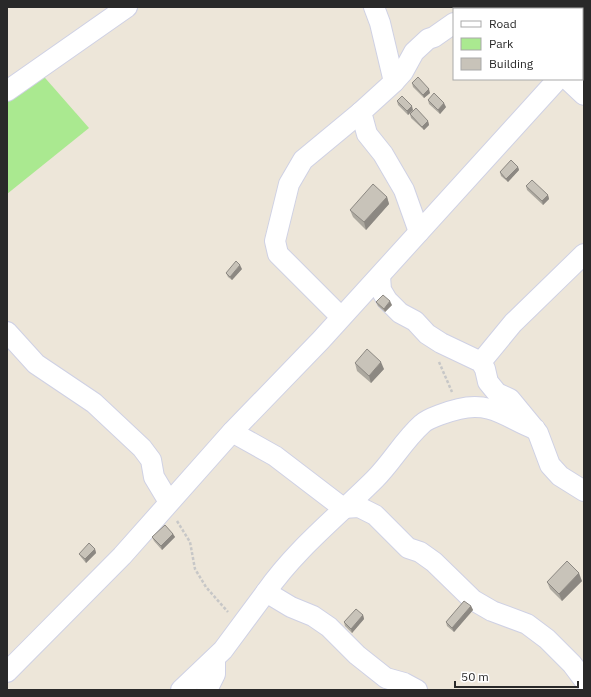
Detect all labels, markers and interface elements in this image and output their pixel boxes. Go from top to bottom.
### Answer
legend [453,8,583,80]
text: Road [489,16,517,31]
text: Park [489,36,514,51]
text: Building [489,56,534,71]
scale bar [455,663,578,689]
text: 50 m [461,669,489,684]

